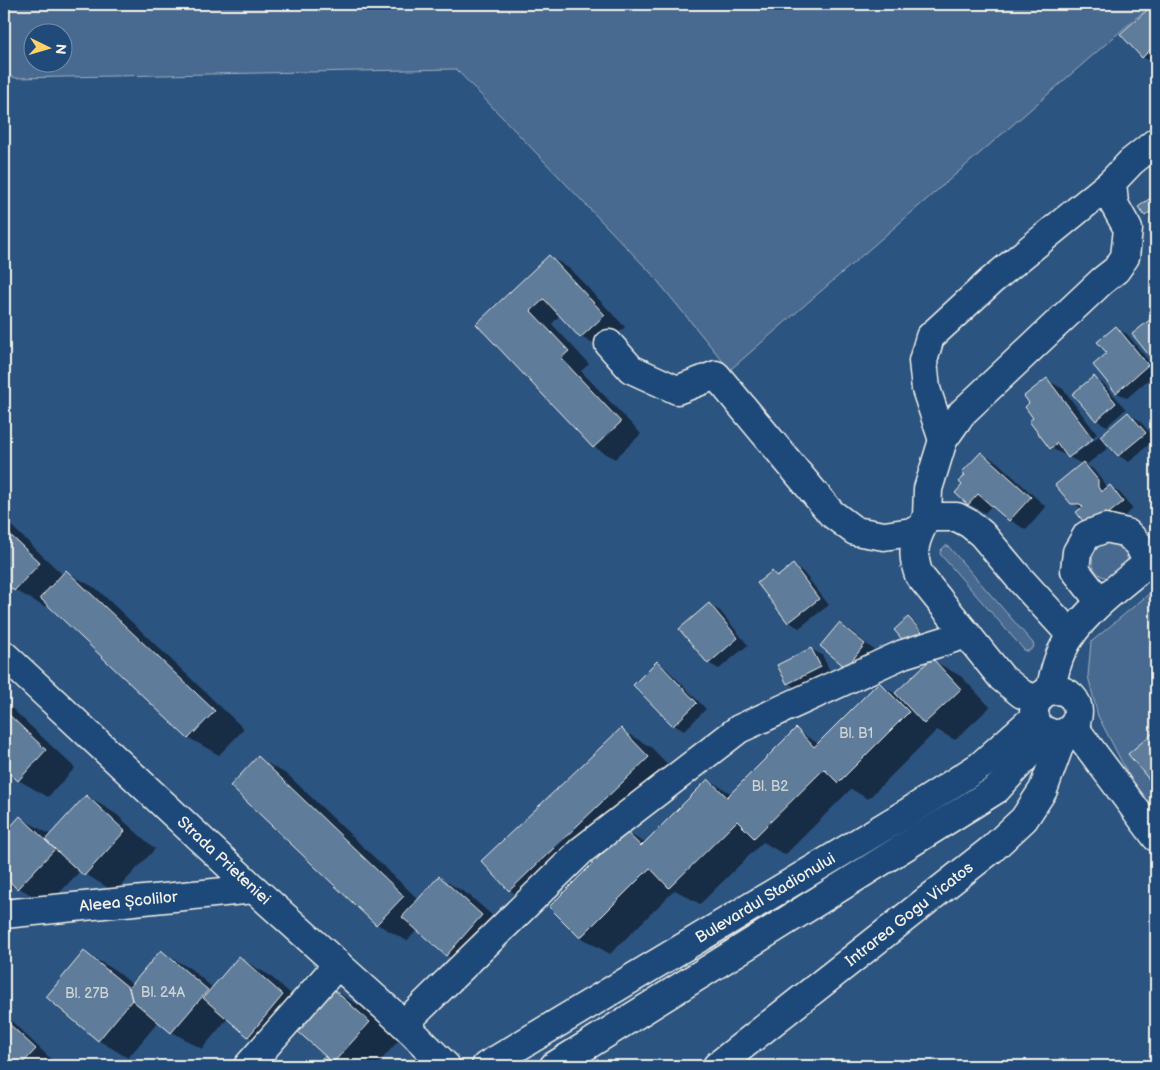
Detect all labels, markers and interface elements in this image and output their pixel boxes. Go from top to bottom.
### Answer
north arrow [22,22,72,72]
text: N [52,43,69,55]
house number: Bl. B1 [839,725,873,742]
house number: Bl. B2 [751,778,789,795]
street label: Strada Prieteniei [173,812,274,909]
street label: Bulevardul Stadionului [692,849,839,947]
street label: Intrarea Gogu Vicatos [842,858,977,971]
street label: Aleea Școlilor [78,887,179,916]
house number: Bl. 24A [141,984,186,1001]
house number: Bl. 27B [65,985,109,1002]

